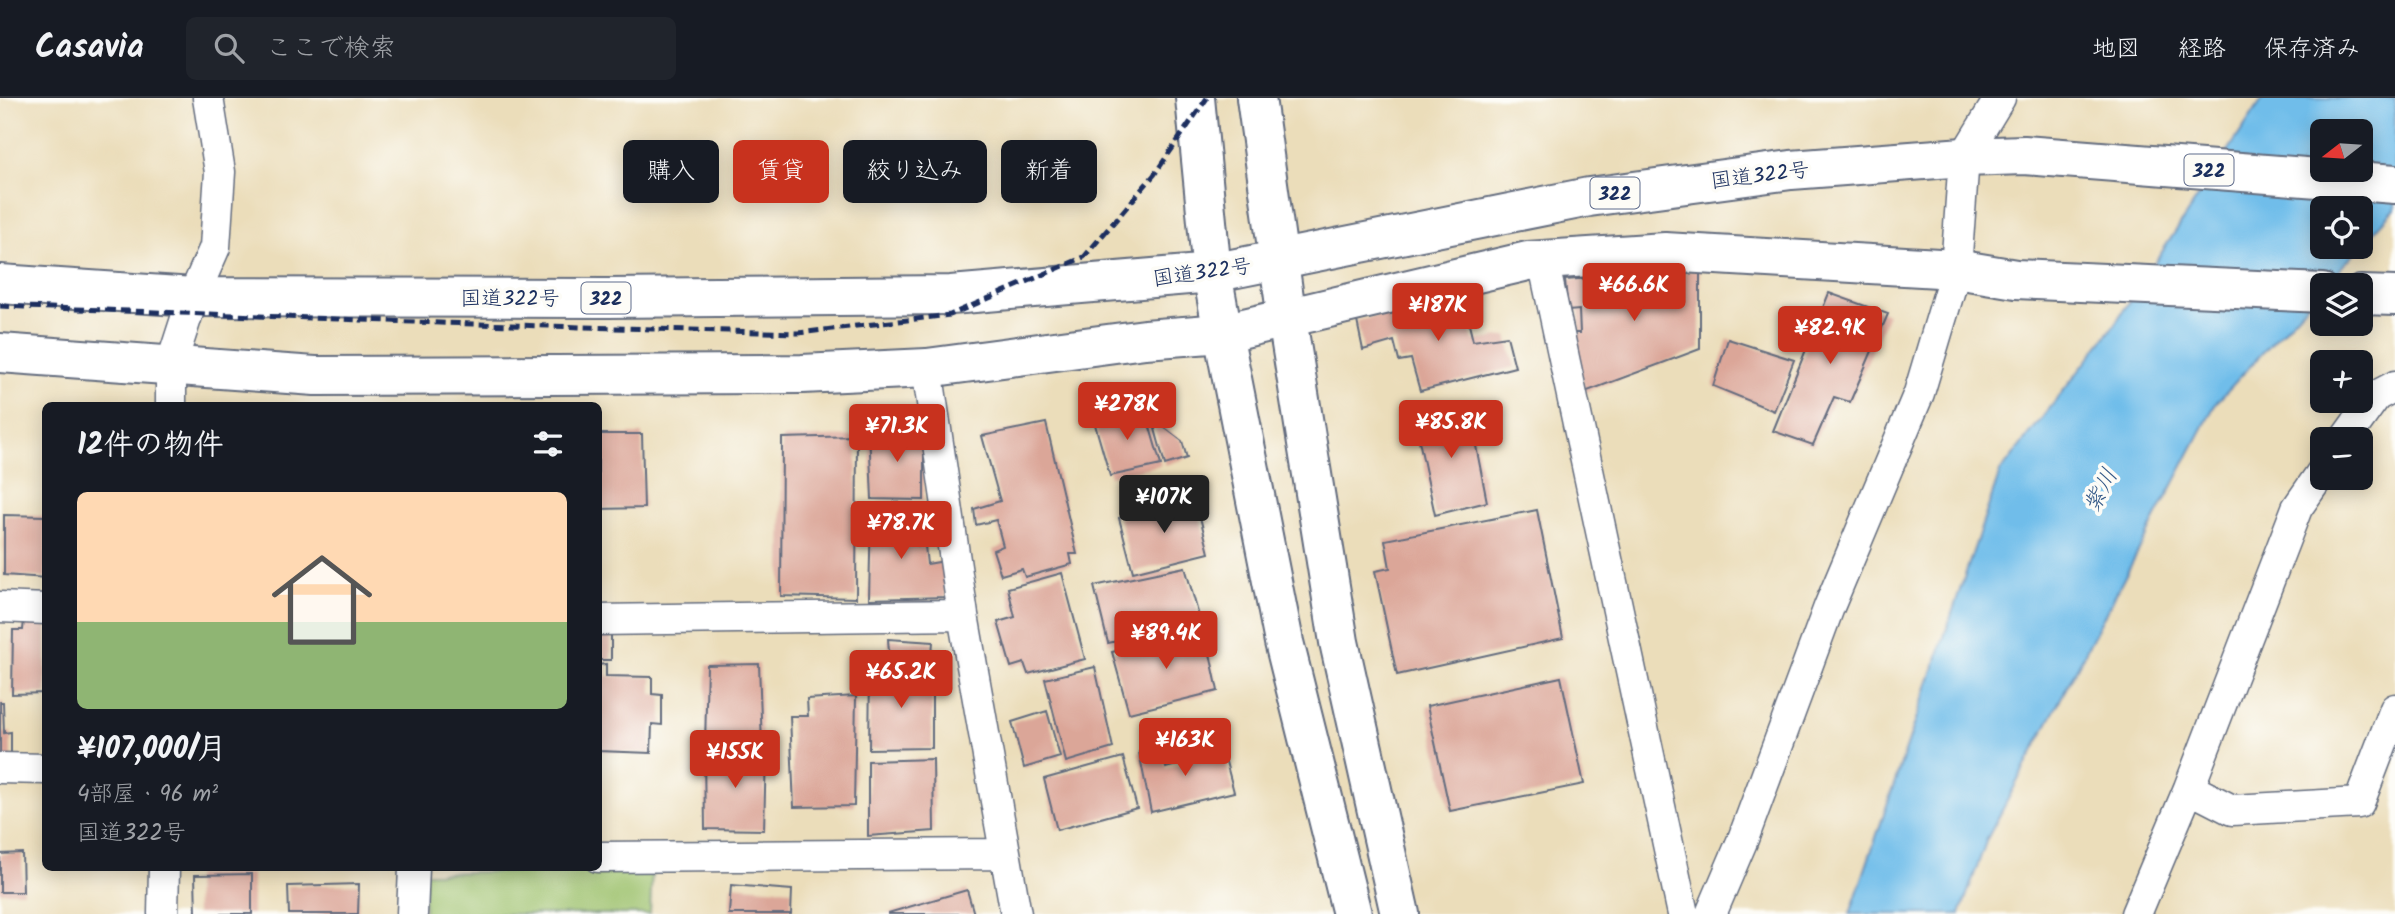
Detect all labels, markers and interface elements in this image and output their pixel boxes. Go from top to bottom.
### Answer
search box [186,17,676,80]
text: Casavia [35,22,144,75]
text: ここで検索 [266,28,396,70]
icon: search [210,29,248,67]
text: 地図 [2092,30,2140,69]
text: 経路 [2178,30,2226,69]
text: 保存済み [2264,30,2360,69]
north arrow [2310,119,2373,182]
map controls [2310,119,2373,490]
chip: 購入 [623,140,719,203]
chip: 賃貸 [733,140,829,203]
chip: 絞り込み [843,140,987,203]
chip: 新着 [1001,140,1097,203]
street label: 国道322号 [1709,154,1812,199]
road number: 322 [2184,155,2234,186]
road number: 322 [1590,178,1640,208]
button: locate [2310,196,2373,259]
street label: 国道322号 [1151,250,1254,297]
pin: ¥66.6K [1577,264,1691,323]
text: ¥66.6K [1599,268,1669,304]
button: layers [2310,273,2373,336]
road number: 322 [582,282,630,314]
street label: 国道322号 [460,283,560,316]
pin: ¥187K [1389,284,1487,343]
text: ¥187K [1408,288,1468,324]
pin: ¥82.9K [1773,306,1887,366]
text: ¥82.9K [1794,311,1866,347]
button: + [2310,350,2373,413]
pin: ¥278K [1078,382,1176,442]
text: ¥278K [1094,387,1160,423]
pin: ¥85.8K [1394,400,1508,460]
pin: ¥71.3K [840,404,954,464]
text: ¥85.8K [1415,405,1487,441]
text: ¥71.3K [865,409,929,445]
text: 12件の物件 [77,422,224,470]
icon: filters [529,425,567,463]
button: − [2310,427,2373,490]
water label: 紫川 [2075,462,2128,520]
pin: ¥107K [1115,476,1213,535]
text: ¥107K [1135,480,1193,516]
pin: ¥78.7K [844,502,958,561]
text: ¥78.7K [867,506,935,542]
icon: home [259,537,385,663]
pin: ¥89.4K [1109,612,1223,671]
text: ¥89.4K [1130,616,1202,652]
pin: ¥65.2K [844,650,958,710]
text: ¥65.2K [866,655,936,691]
pin: ¥163K [1136,718,1234,778]
text: ¥163K [1155,723,1215,759]
text: ¥107,000/月 [77,726,227,774]
pin: ¥155K [686,730,784,790]
text: ¥155K [706,735,764,771]
text: 4部屋 · 96 m² [77,777,218,813]
text: 国道322号 [77,816,186,852]

